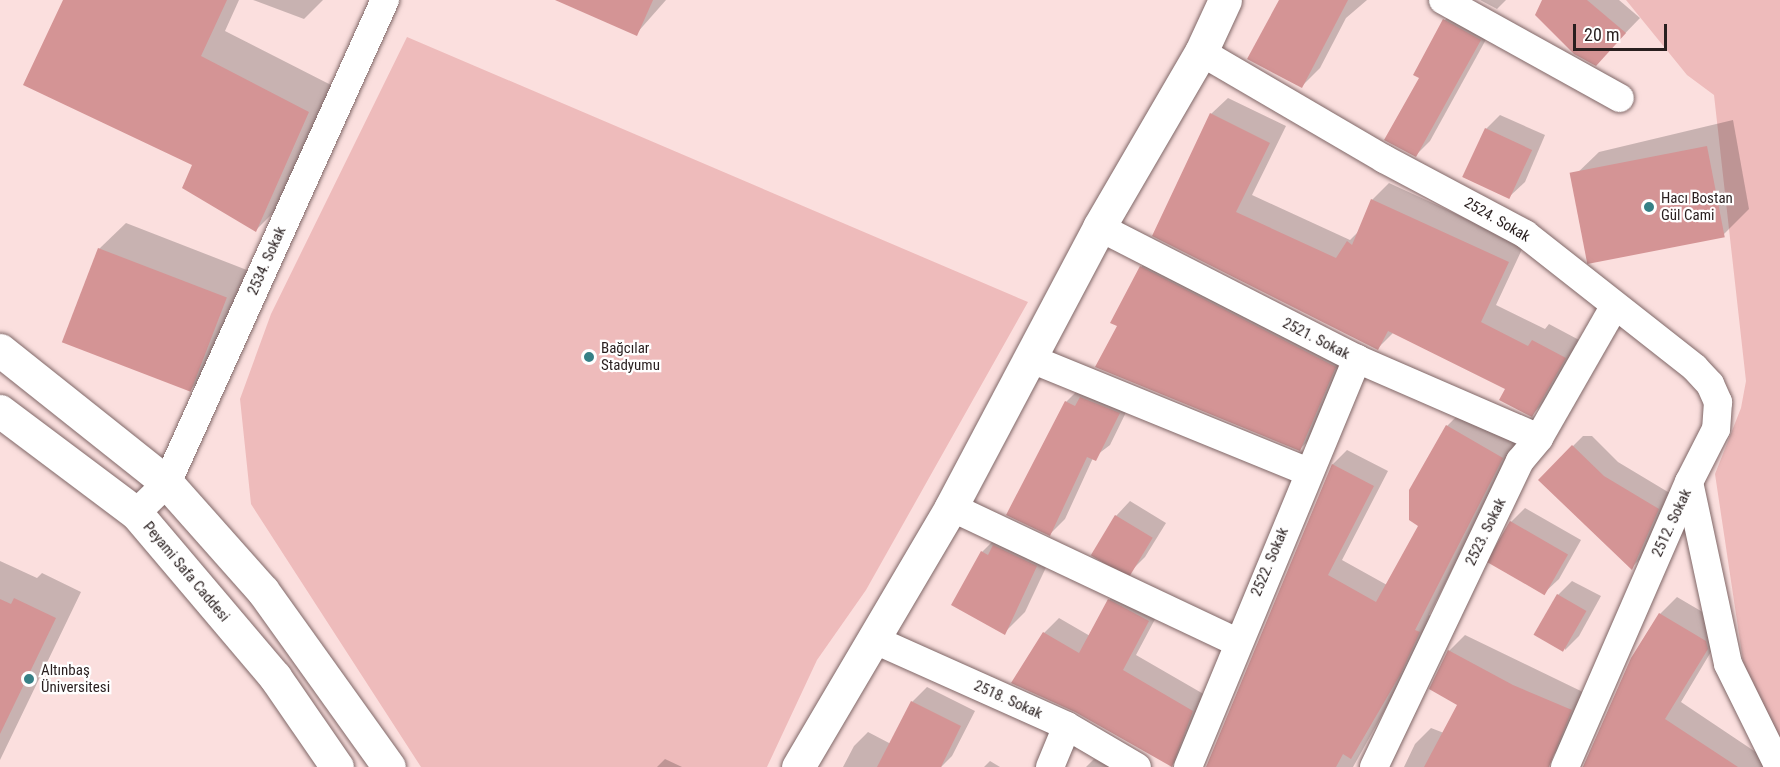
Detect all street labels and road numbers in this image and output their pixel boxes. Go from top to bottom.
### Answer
street label: 2524. Sokak [1461,194,1533,246]
street label: 2534. Sokak [244,224,290,298]
street label: 2521. Sokak [1279,314,1353,364]
street label: 2512. Sokak [1648,486,1696,560]
street label: 2523. Sokak [1462,495,1510,569]
street label: Peyami Safa Caddesi [139,518,233,626]
street label: 2522. Sokak [1247,525,1293,599]
street label: 2518. Sokak [971,677,1045,723]

